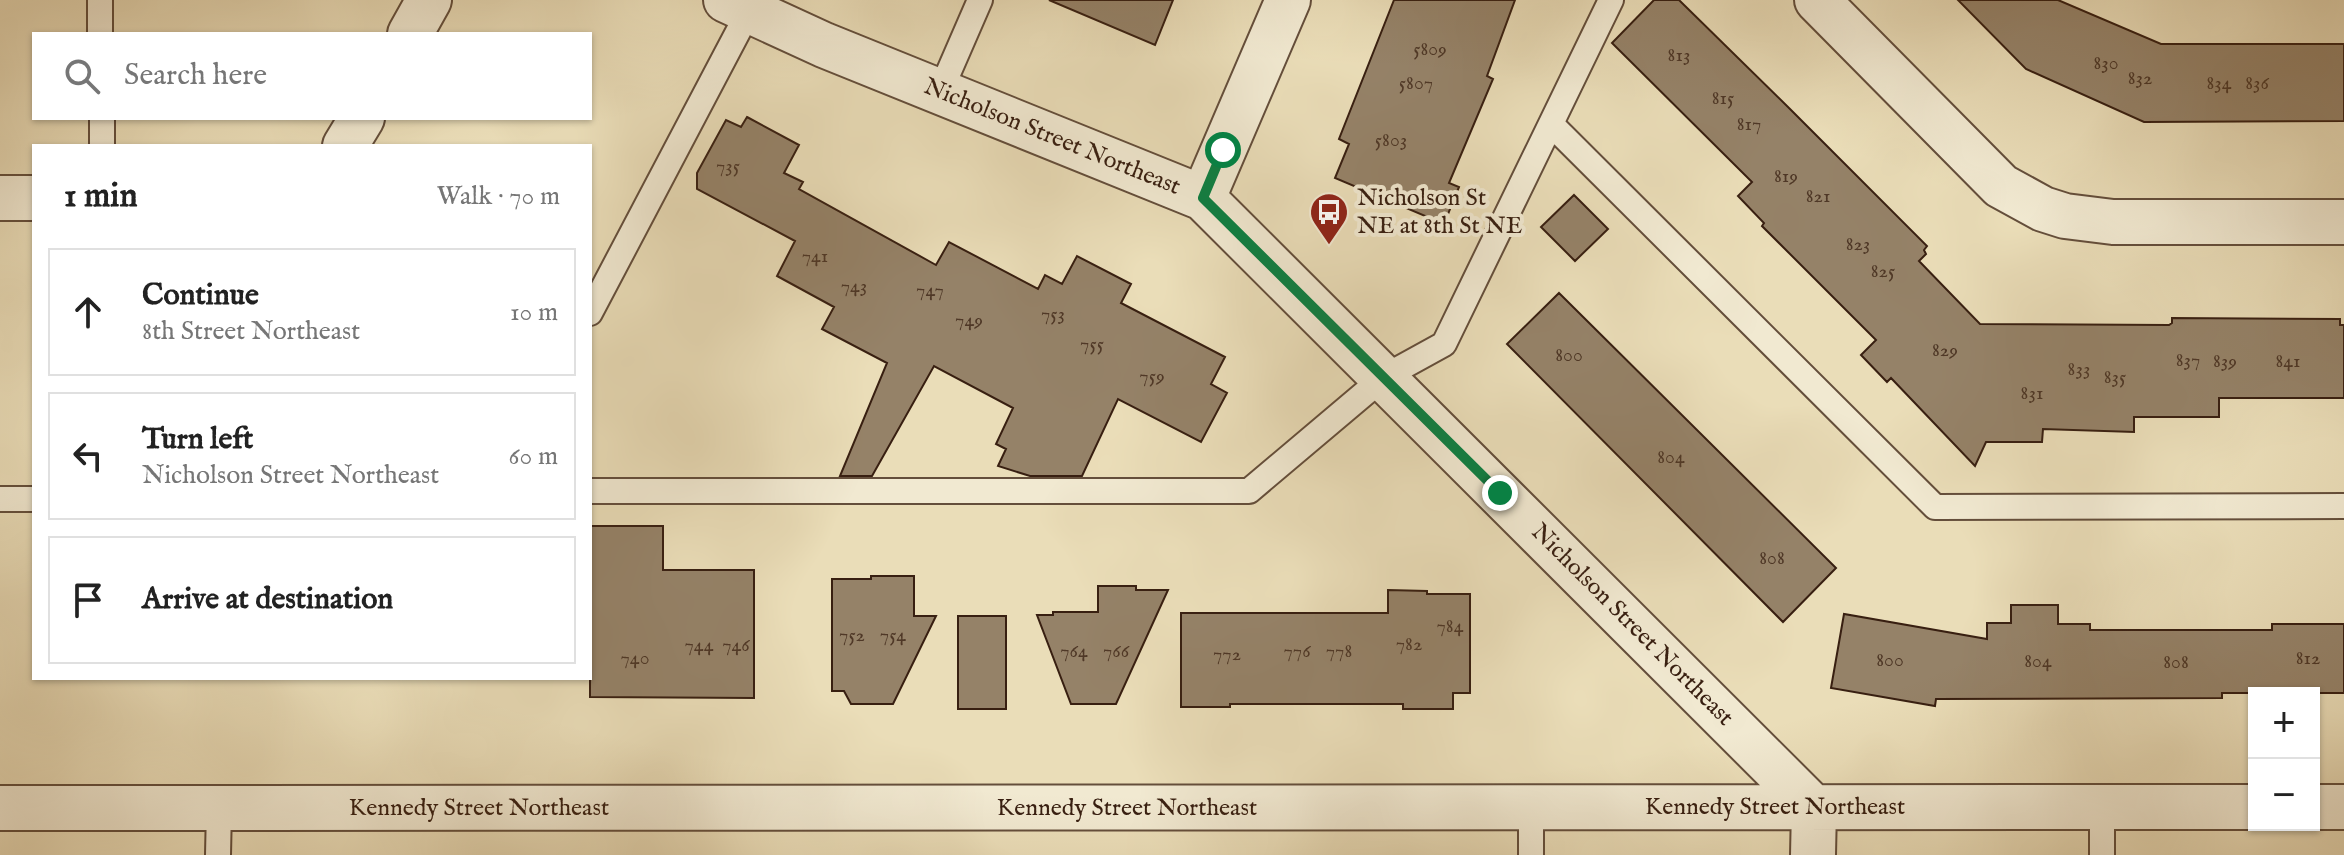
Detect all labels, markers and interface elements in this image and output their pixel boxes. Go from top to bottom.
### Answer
search box [32,32,592,120]
house number: 5809 [1413,37,1447,62]
house number: 813 [1668,43,1690,68]
house number: 830 [2093,51,2119,76]
icon: search [60,54,104,98]
text: Search here [124,57,267,95]
house number: 832 [2128,66,2152,91]
street label: Nicholson Street Northeast [919,71,1185,203]
house number: 5807 [1399,71,1433,96]
house number: 834 [2206,71,2232,96]
house number: 836 [2245,71,2269,96]
house number: 815 [1712,86,1734,111]
house number: 817 [1737,112,1761,137]
house number: 5803 [1375,128,1407,153]
route start [1205,132,1241,168]
house number: 735 [716,154,740,179]
house number: 819 [1774,164,1798,189]
text: 1 min [64,175,138,218]
text: Walk · 70 m [437,180,560,213]
place label: Nicholson St NE at 8th St NE [1357,183,1522,242]
house number: 821 [1806,184,1830,209]
bus stop icon: Nicholson St NE at 8th St NE [1308,191,1350,246]
house number: 823 [1846,232,1870,257]
house number: 741 [802,244,828,269]
house number: 825 [1871,259,1895,284]
house number: 743 [841,274,867,299]
text: Continue [142,277,259,315]
house number: 747 [916,278,944,303]
icon: ahead [66,290,110,334]
text: 10 m [510,296,558,329]
house number: 753 [1041,302,1065,327]
house number: 749 [955,308,983,333]
text: 8th Street Northeast [142,315,360,348]
house number: 755 [1080,332,1104,357]
house number: 829 [1932,338,1958,363]
house number: 800 [1555,343,1583,368]
house number: 837 [2176,348,2200,373]
house number: 839 [2213,349,2237,374]
house number: 841 [2275,349,2301,374]
house number: 833 [2068,357,2090,382]
house number: 759 [1139,364,1165,389]
house number: 835 [2104,365,2126,390]
house number: 831 [2021,381,2043,406]
text: Turn left [142,421,253,459]
icon: left [66,434,110,478]
text: 60 m [509,440,558,473]
house number: 804 [1657,445,1685,470]
text: Nicholson Street Northeast [142,459,439,492]
route end [1482,475,1518,511]
street label: Nicholson Street Northeast [1524,517,1740,733]
house number: 808 [1759,546,1785,571]
icon: arrive [66,578,110,622]
text: Arrive at destination [142,581,393,619]
house number: 784 [1436,614,1464,639]
house number: 752 [839,623,865,648]
house number: 754 [880,623,906,648]
house number: 782 [1396,632,1422,657]
house number: 744 [685,633,714,658]
house number: 746 [722,633,750,658]
house number: 764 [1060,639,1088,664]
house number: 766 [1103,639,1130,664]
house number: 776 [1283,639,1311,664]
house number: 778 [1326,639,1352,664]
house number: 772 [1213,642,1241,667]
house number: 740 [621,646,649,671]
house number: 812 [2296,646,2320,671]
house number: 800 [1876,648,1904,673]
house number: 804 [2024,649,2052,674]
house number: 808 [2163,650,2189,675]
map controls [2248,687,2320,831]
button: + [2248,687,2320,759]
button: − [2248,759,2320,831]
street label: Kennedy Street Northeast [1645,792,1905,823]
street label: Kennedy Street Northeast [349,793,609,824]
street label: Kennedy Street Northeast [997,793,1257,824]

